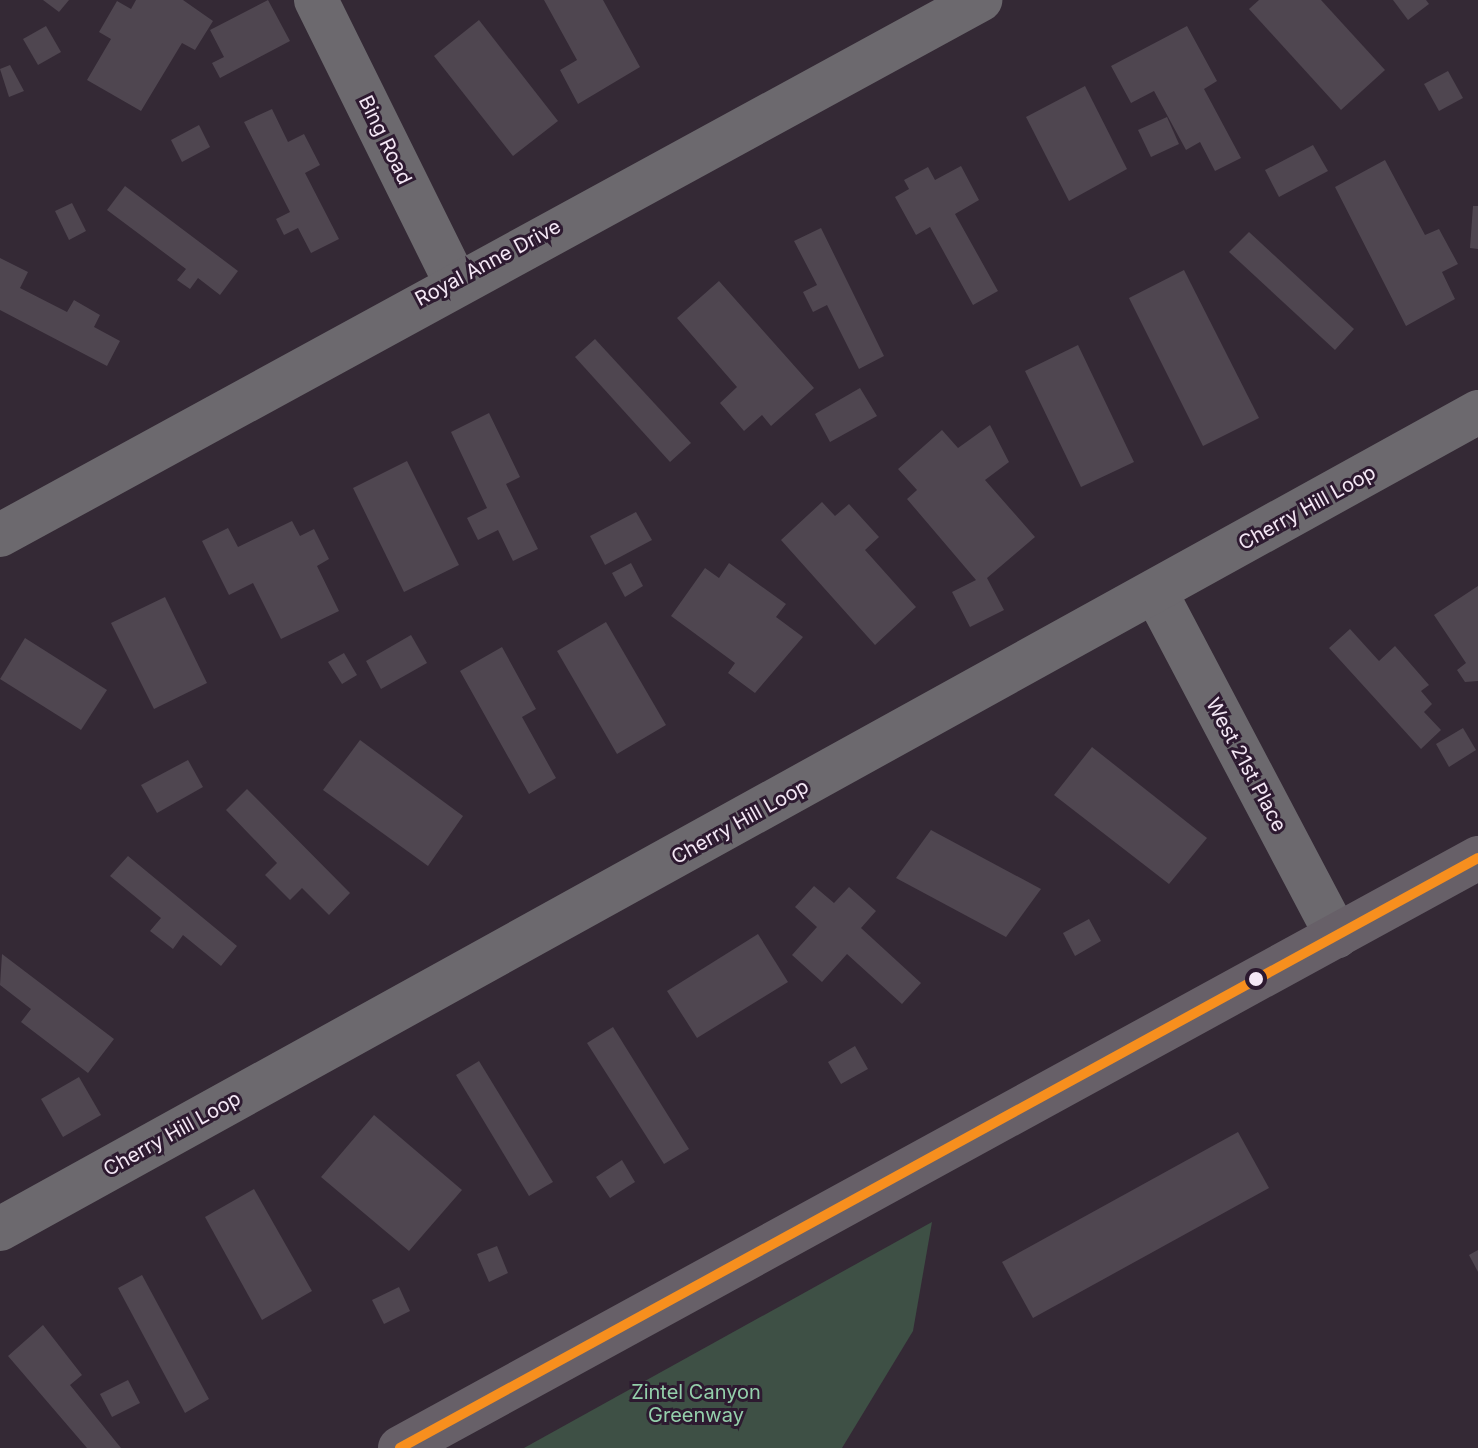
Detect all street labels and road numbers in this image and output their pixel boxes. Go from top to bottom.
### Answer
street label: Bing Road [353,92,417,188]
street label: Royal Anne Drive [411,215,565,311]
street label: Cherry Hill Loop [1234,460,1380,556]
street label: West 21st Place [1201,694,1291,836]
street label: Cherry Hill Loop [667,774,813,870]
street label: Cherry Hill Loop [99,1086,245,1182]

